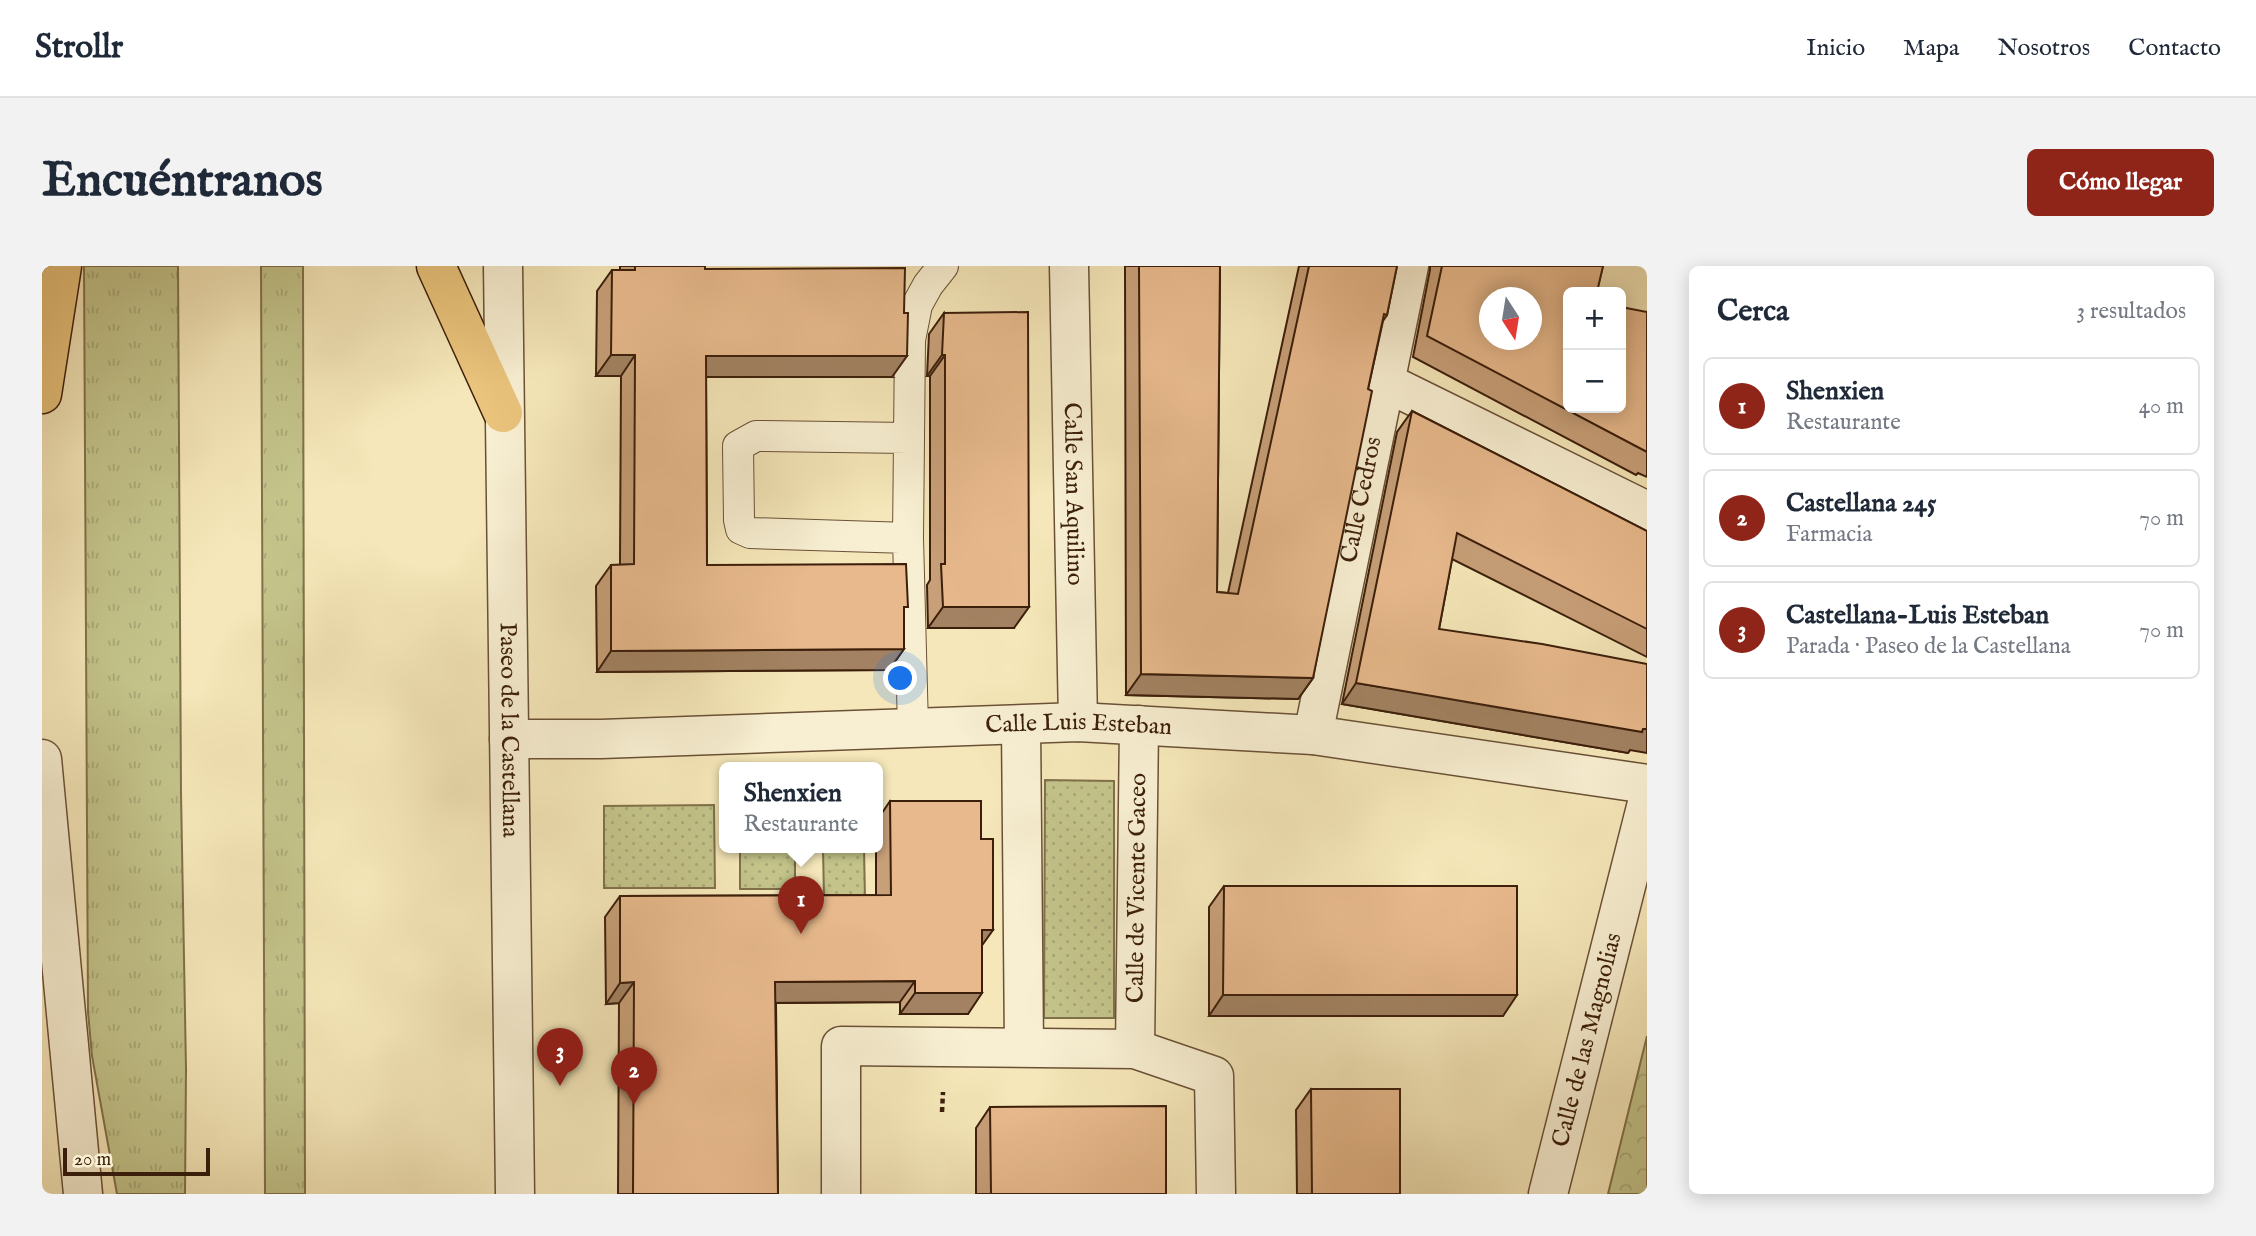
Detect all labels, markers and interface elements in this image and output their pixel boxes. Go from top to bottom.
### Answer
text: Strollr [35,27,123,69]
text: Inicio [1806,33,1865,64]
text: Mapa [1903,33,1959,64]
text: Nosotros [1997,33,2090,64]
text: Contacto [2128,33,2221,64]
button: Cómo llegar [2027,149,2214,216]
text: Encuéntranos [42,151,323,213]
north arrow [1479,287,1542,350]
map controls [1563,287,1626,413]
button: + [1563,287,1626,350]
text: Cerca [1717,293,1789,331]
text: 3 resultados [2076,297,2186,326]
button: − [1563,350,1626,413]
text: Shenxien [1786,375,1884,408]
text: 1 [1738,392,1746,421]
text: 40 m [2139,392,2184,421]
street label: Calle San Aquilino [1056,402,1091,586]
text: Restaurante [1786,408,1901,437]
street label: Calle Cedros [1333,434,1389,566]
text: Castellana 245 [1786,487,1936,520]
text: 2 [1737,504,1747,533]
text: 70 m [2139,504,2184,533]
text: Farmacia [1786,520,1872,549]
text: Castellana-Luis Esteban [1786,599,2049,632]
text: 3 [1738,616,1746,645]
text: 70 m [2139,616,2184,645]
street label: Paseo de la Castellana [492,622,526,838]
text: Parada · Paseo de la Castellana [1786,632,2071,661]
your location [883,661,917,695]
street label: Calle Luis Esteban [985,707,1173,743]
popup [719,762,883,853]
street label: Calle de Vicente Gaceo [1120,773,1154,1003]
text: Shenxien [744,777,842,810]
text: Restaurante [744,810,858,839]
pin: 1 [778,876,824,934]
street label: Calle de las Magnolias [1545,929,1629,1150]
pin: 3 [537,1028,583,1086]
pin: 2 [611,1047,657,1105]
scale bar [63,1145,210,1177]
text: 20 m [74,1148,111,1172]

